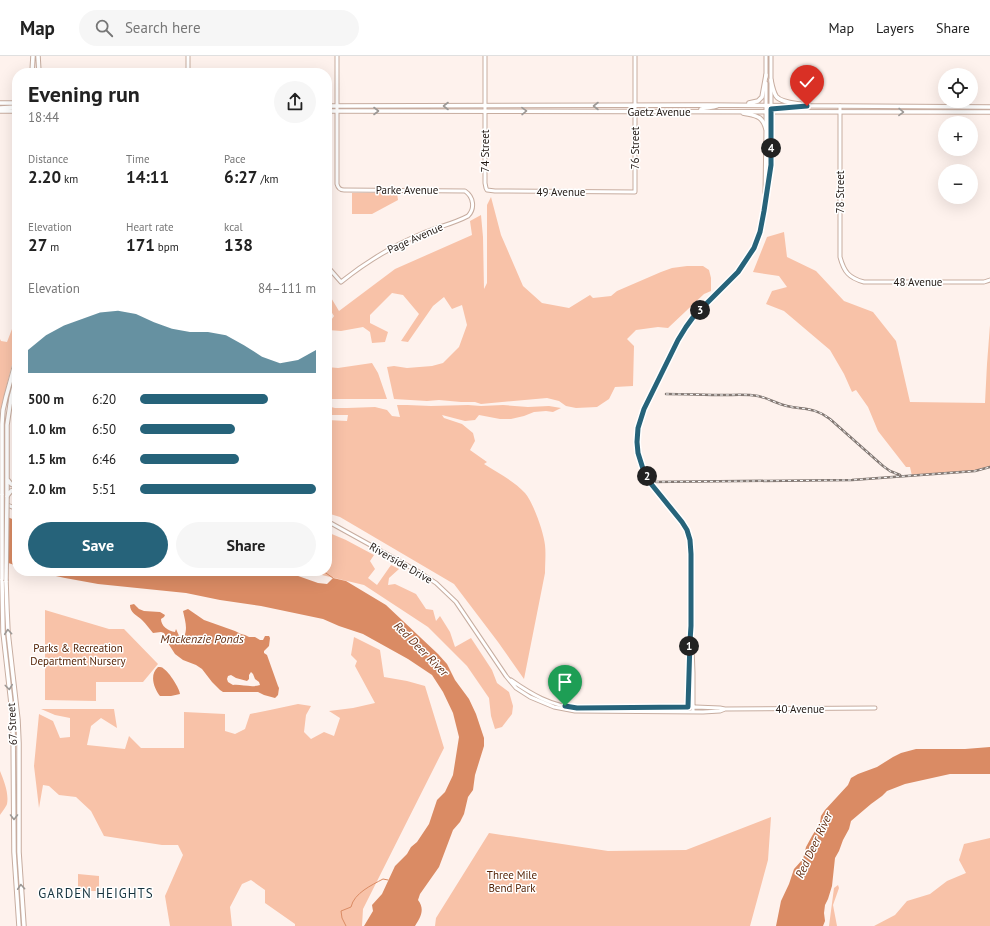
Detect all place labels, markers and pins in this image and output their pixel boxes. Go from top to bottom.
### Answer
pin [790,65,824,106]
pin: 4 [761,138,781,158]
pin: 3 [690,300,710,320]
pin: 2 [637,466,657,486]
pin: 1 [679,636,699,656]
pin [548,665,582,706]

